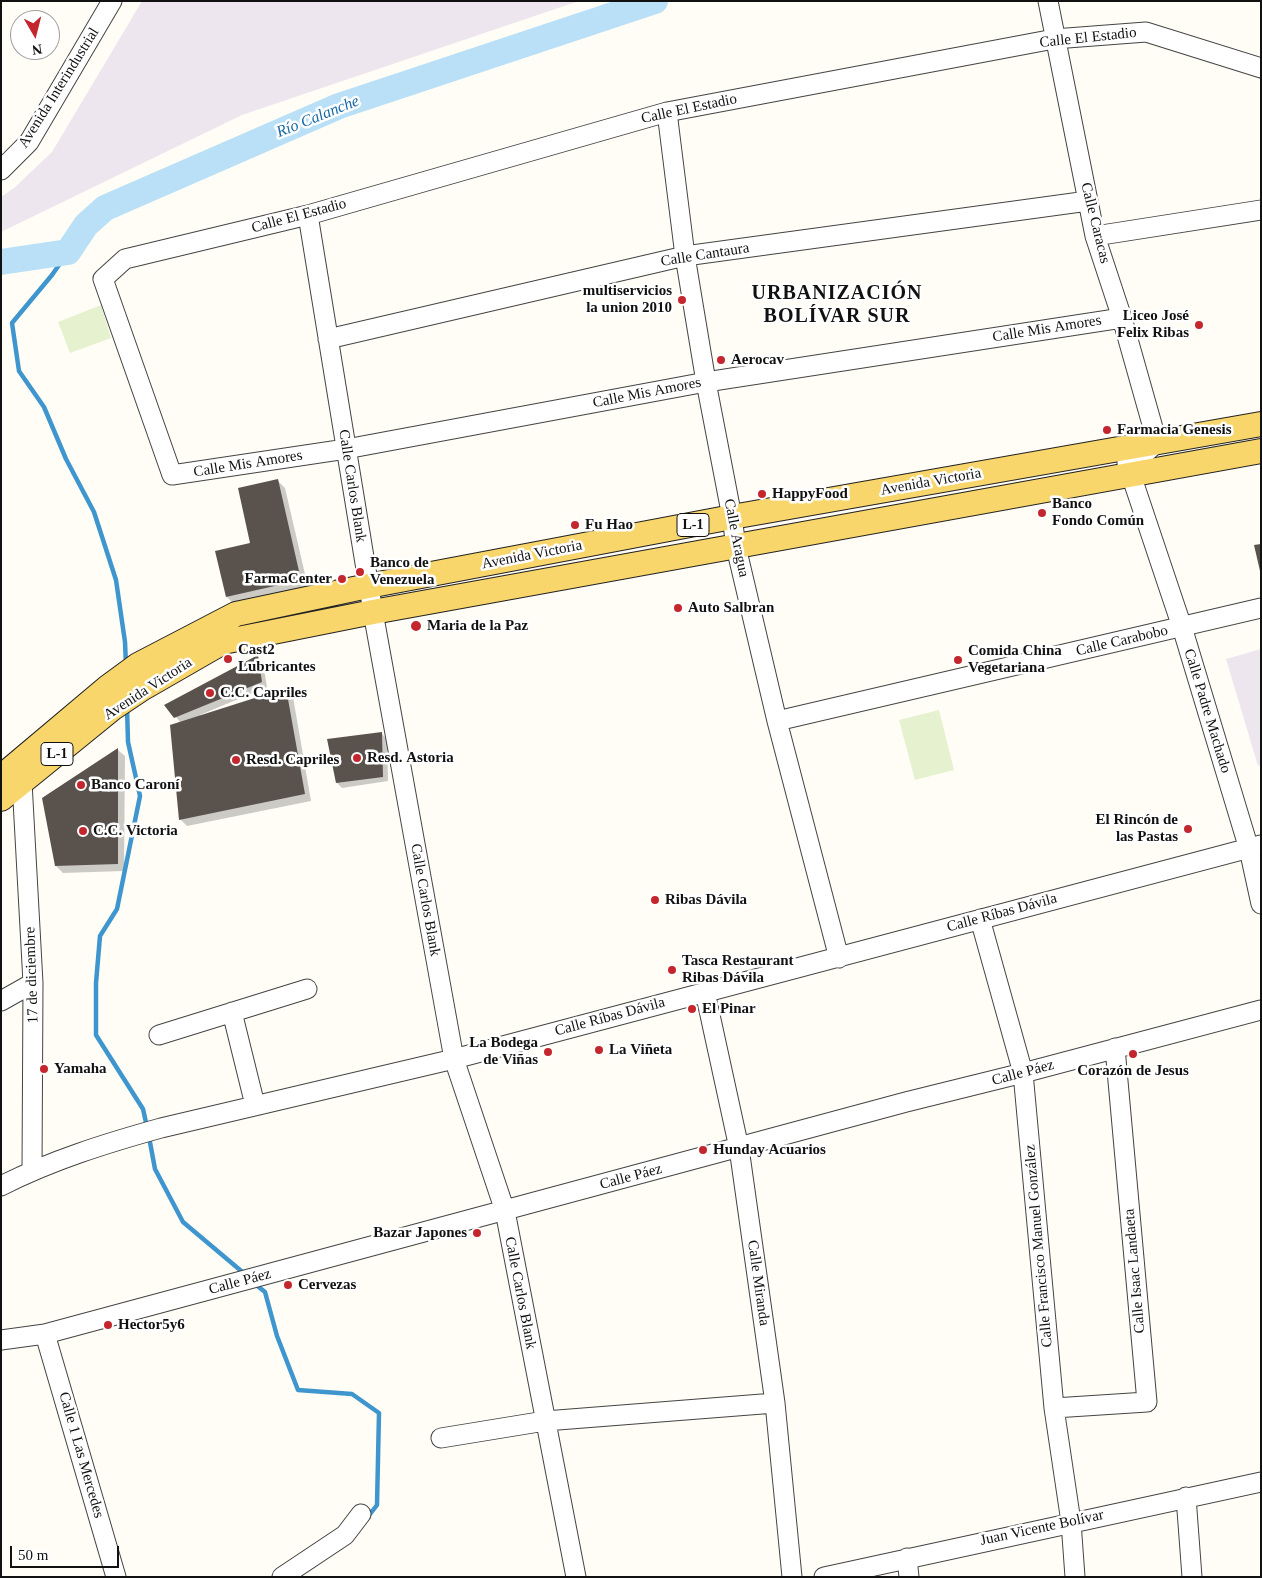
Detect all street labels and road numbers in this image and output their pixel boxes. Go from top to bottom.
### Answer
street label: Calle El Estadio [1039,24,1137,52]
street label: Avenida Interindustrial [15,25,103,151]
street label: Calle El Estadio [639,90,739,128]
street label: Calle Caracas [1076,181,1114,265]
street label: Calle El Estadio [250,195,348,237]
street label: Calle Cantaura [659,239,751,271]
street label: Calle Mis Amores [991,312,1103,346]
street label: Calle Mis Amores [591,374,703,412]
street label: Calle Carlos Blank [334,428,370,544]
street label: Calle Mis Amores [192,447,304,481]
street label: Avenida Victoria [879,464,983,500]
street label: Calle Aragua [720,497,752,579]
road number: L-1 [677,514,709,536]
street label: Avenida Victoria [480,536,584,574]
street label: Calle Carabobo [1074,622,1170,660]
street label: Calle Padre Machado [1180,647,1234,775]
street label: Avenida Victoria [100,654,196,724]
road number: L-1 [41,742,73,766]
street label: Calle Carlos Blank [406,842,444,958]
street label: Calle Ríbas Dávila [945,890,1059,936]
street label: 17 de diciembre [21,926,43,1024]
street label: Calle Ríbas Dávila [553,994,667,1040]
street label: Calle Páez [990,1056,1056,1090]
street label: Calle Francisco Manuel González [1021,1144,1057,1348]
street label: Calle Páez [598,1160,664,1194]
street label: Calle Isaac Landaeta [1121,1208,1149,1334]
street label: Calle Carlos Blank [500,1235,540,1351]
street label: Calle Miranda [743,1239,773,1327]
street label: Calle Páez [207,1265,273,1299]
street label: Calle 1 Las Mercedes [54,1390,108,1520]
street label: Juan Vicente Bolívar [979,1506,1105,1550]

